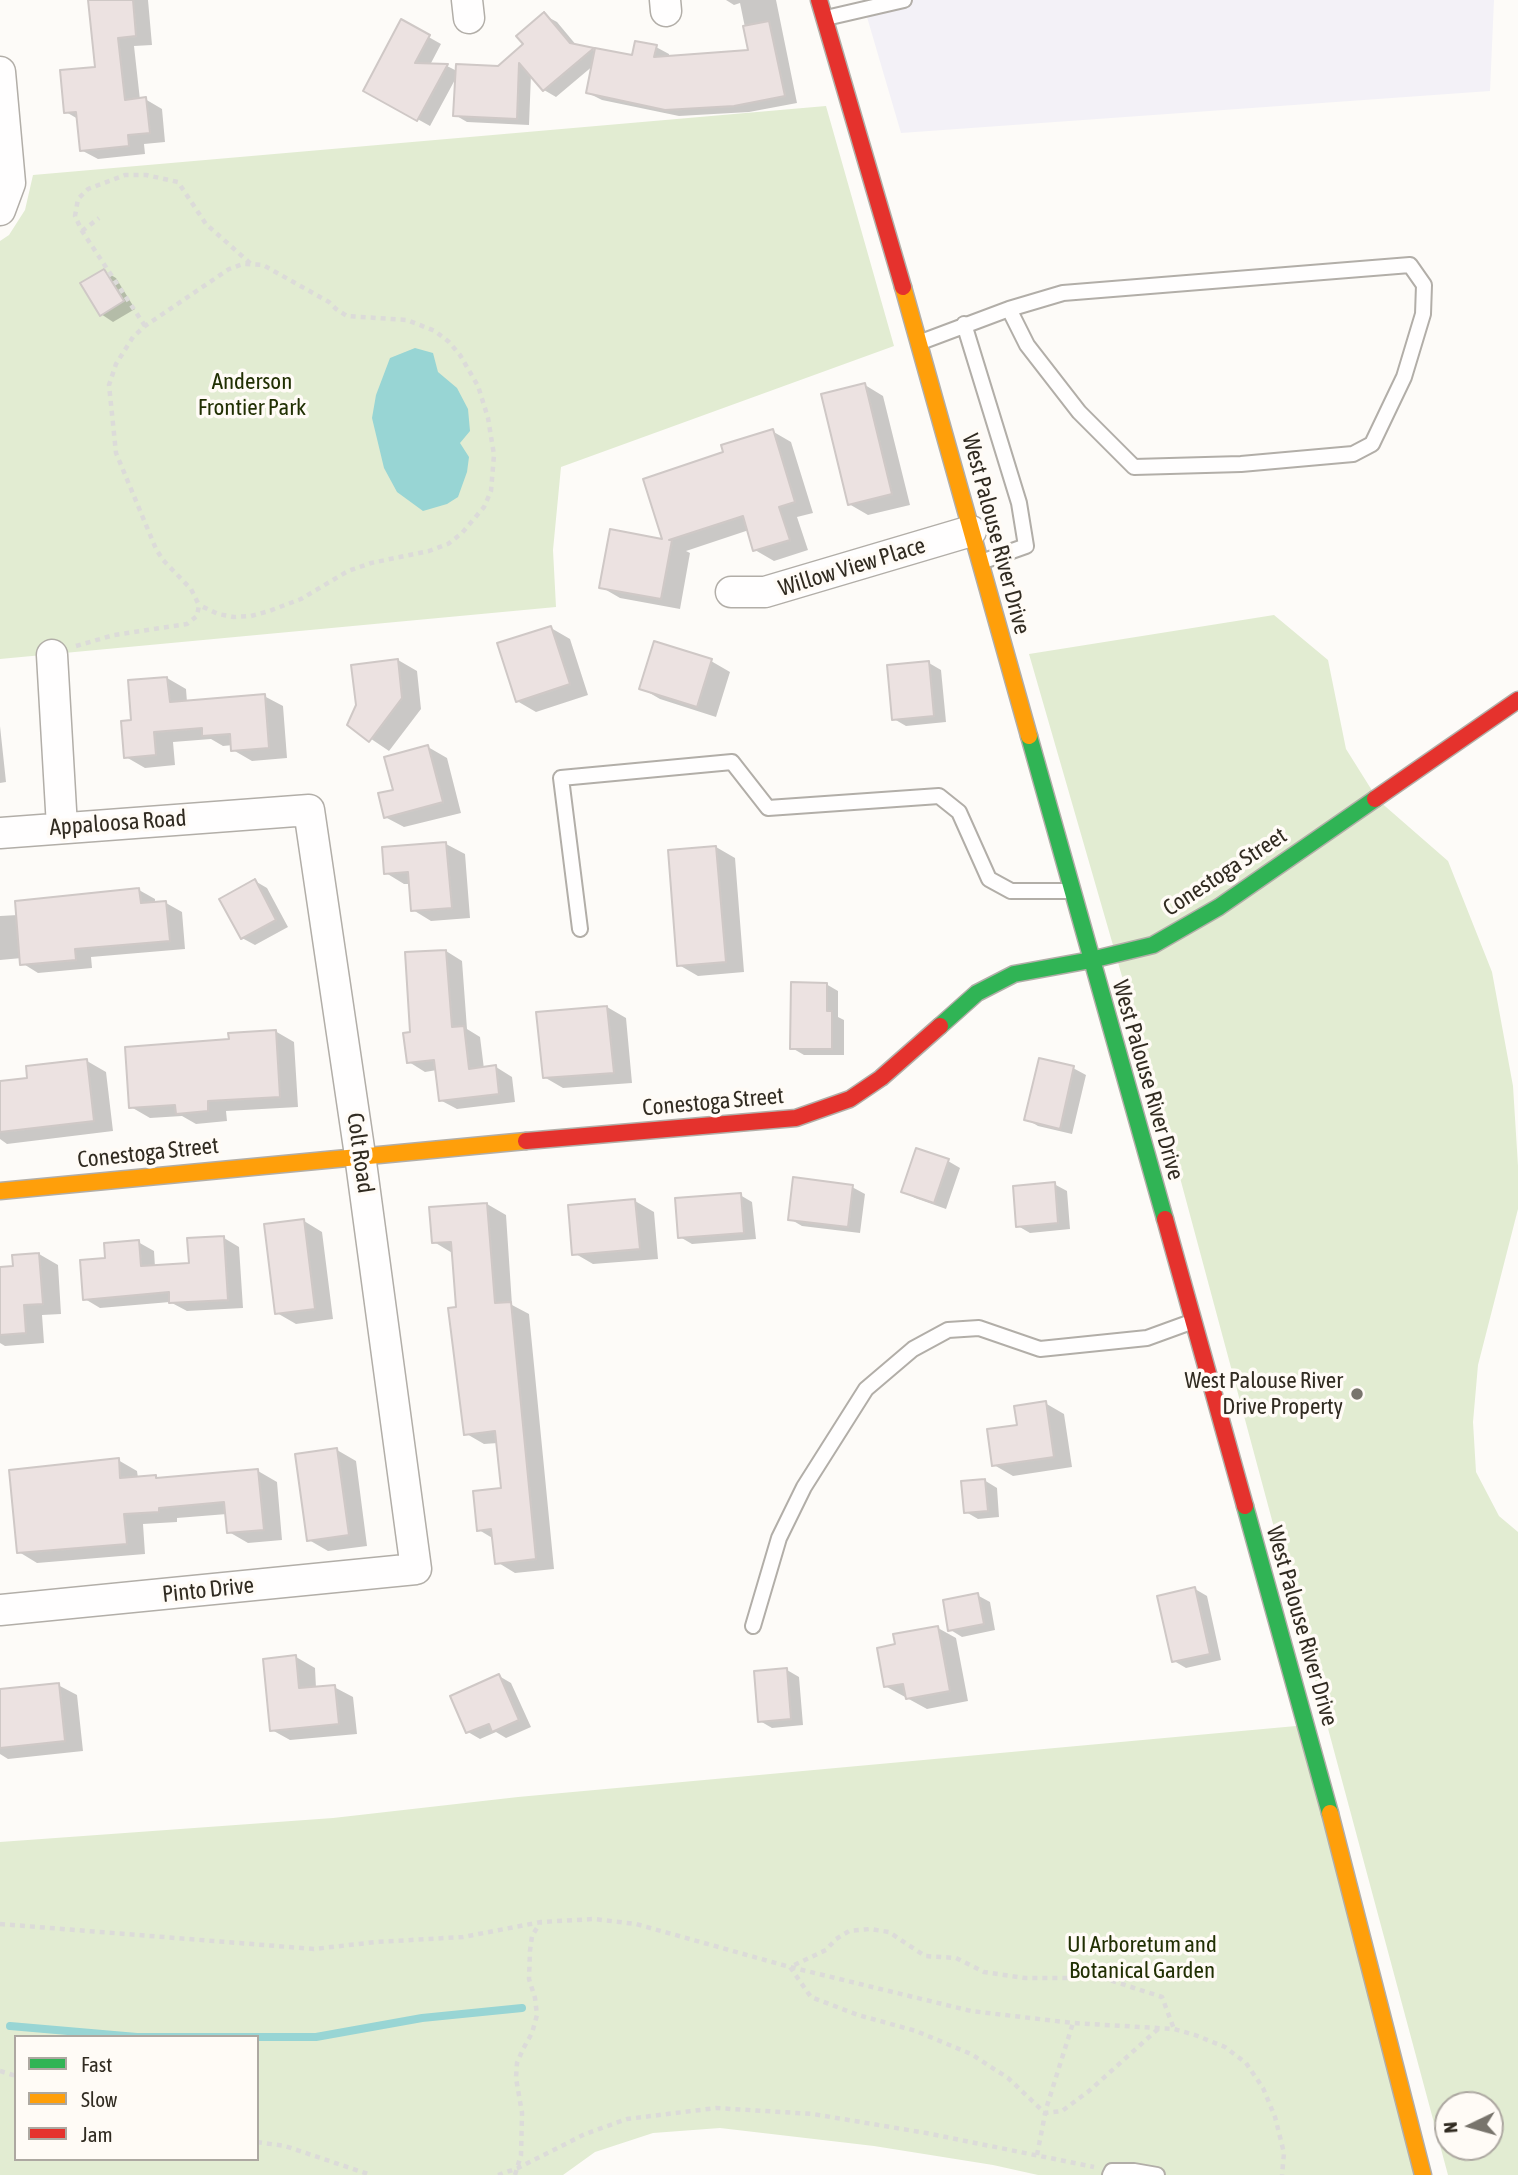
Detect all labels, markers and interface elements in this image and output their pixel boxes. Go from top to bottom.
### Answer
park label: Anderson Frontier Park [198,368,306,422]
street label: West Palouse River Drive [956,431,1036,637]
street label: Willow View Place [775,532,929,602]
street label: Appaloosa Road [49,804,187,842]
street label: Conestoga Street [1158,822,1292,922]
street label: West Palouse River Drive [1106,977,1190,1183]
street label: Conestoga Street [641,1082,785,1122]
street label: Colt Road [341,1111,379,1195]
street label: Conestoga Street [76,1132,220,1174]
place label: West Palouse River Drive Property [1184,1367,1343,1421]
marker: West Palouse River Drive Property [1349,1386,1365,1402]
street label: West Palouse River Drive [1260,1523,1344,1729]
street label: Pinto Drive [161,1571,255,1609]
park label: UI Arboretum and Botanical Garden [1067,1931,1217,1985]
legend [14,2035,259,2161]
text: Fast [81,2052,112,2076]
text: Slow [81,2087,117,2111]
north arrow [1434,2091,1504,2161]
text: N [1439,2121,1462,2134]
text: Jam [81,2122,113,2146]

